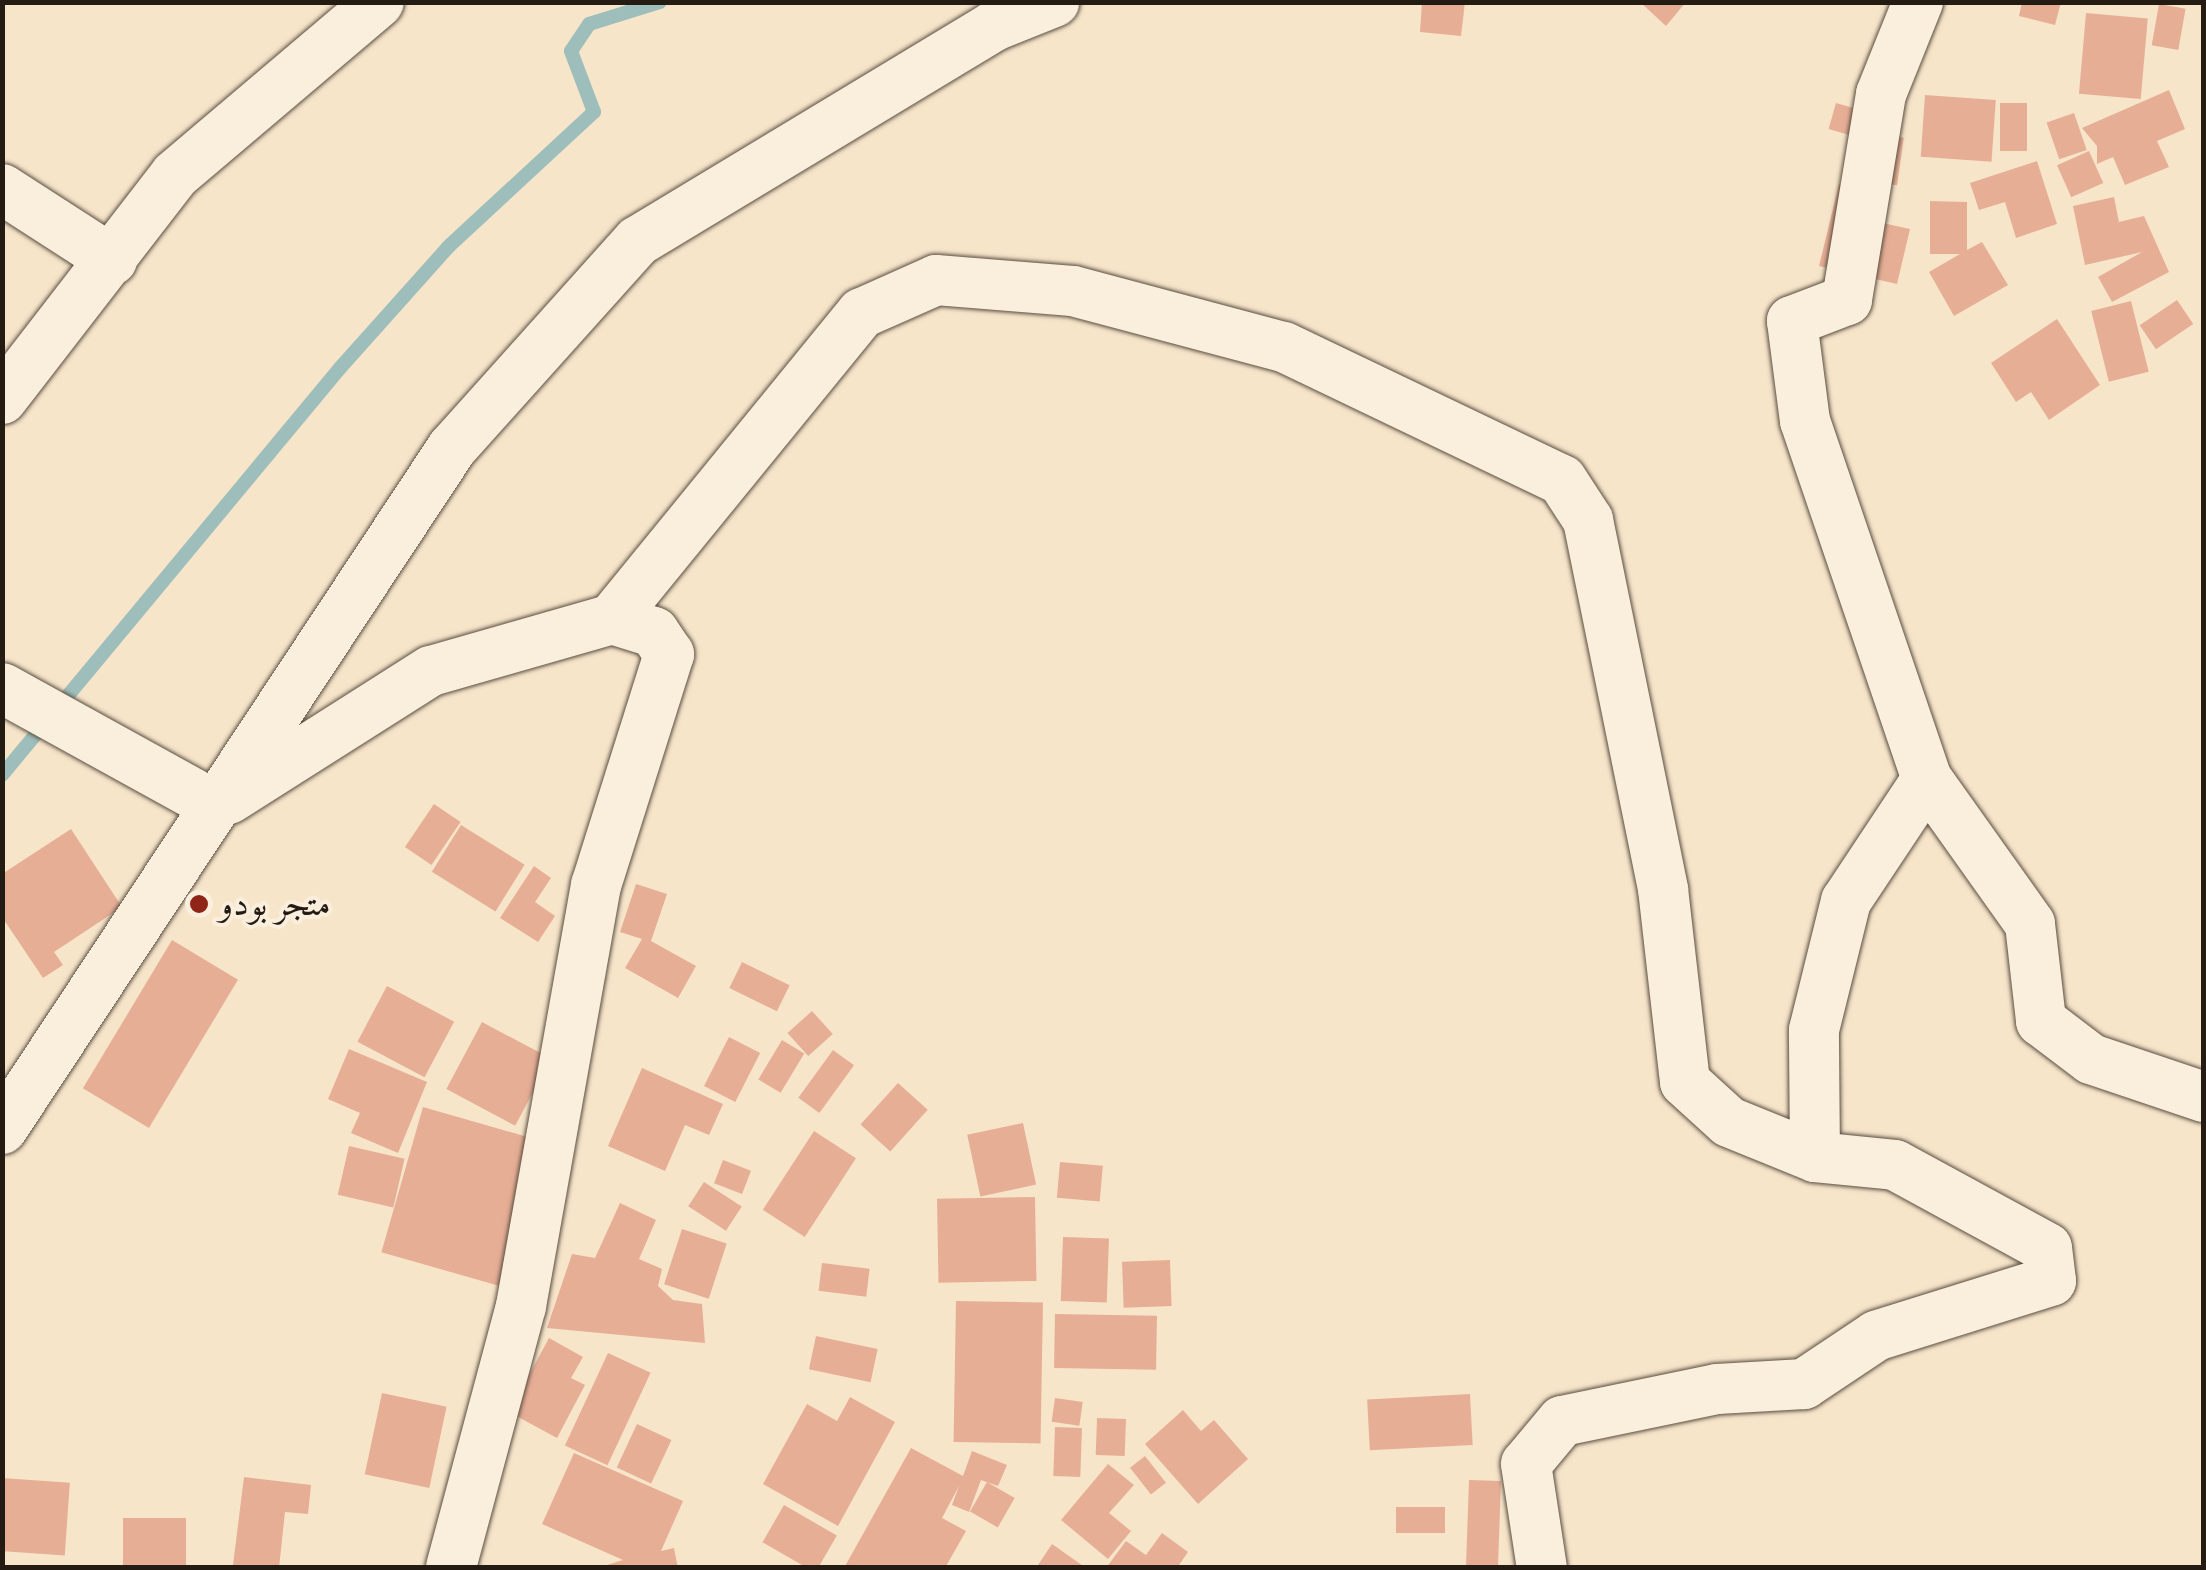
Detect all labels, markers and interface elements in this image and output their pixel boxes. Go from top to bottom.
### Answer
place label: متجر بودو [219,883,331,925]
marker: متجر بودو [188,893,210,915]

